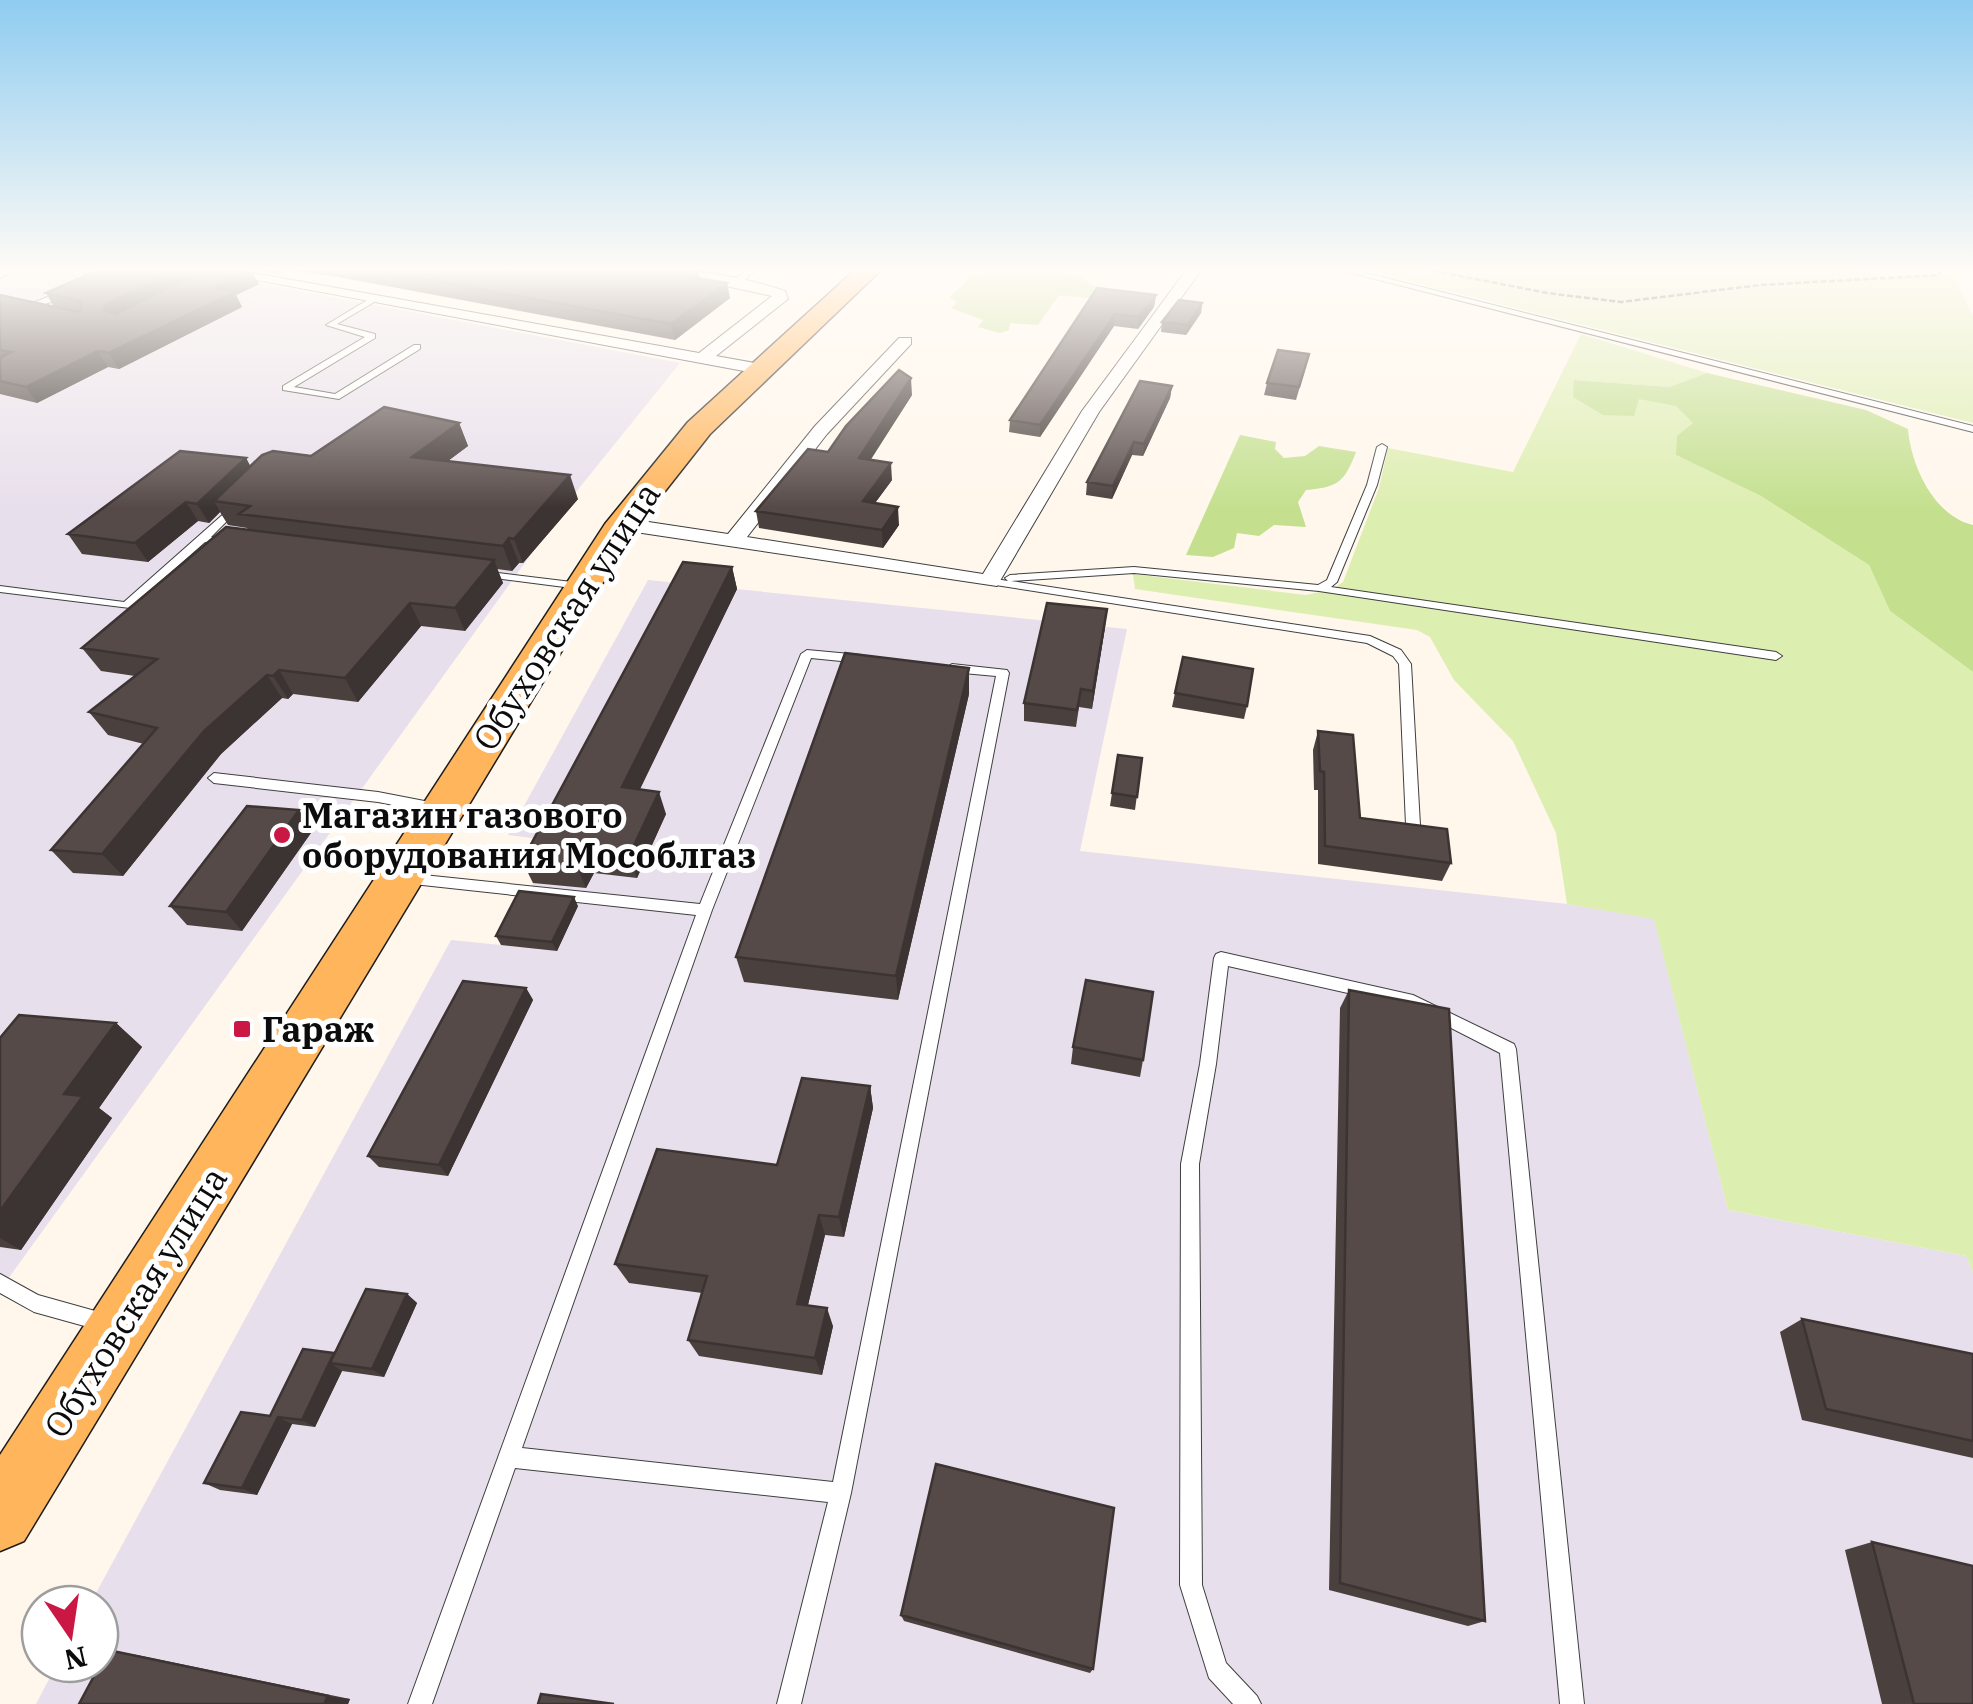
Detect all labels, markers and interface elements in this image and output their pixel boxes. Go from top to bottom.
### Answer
street label: Обуховская улица [462,473,670,759]
place label: Магазин газового оборудования Мособлгаз [302,792,756,878]
marker: Магазин газового оборудования Мособлгаз [271,824,293,846]
place label: Гараж [262,1006,374,1052]
marker: Гараж [231,1018,253,1040]
street label: Обуховская улица [33,1158,237,1446]
north arrow [20,1584,120,1684]
text: N [61,1638,91,1679]

